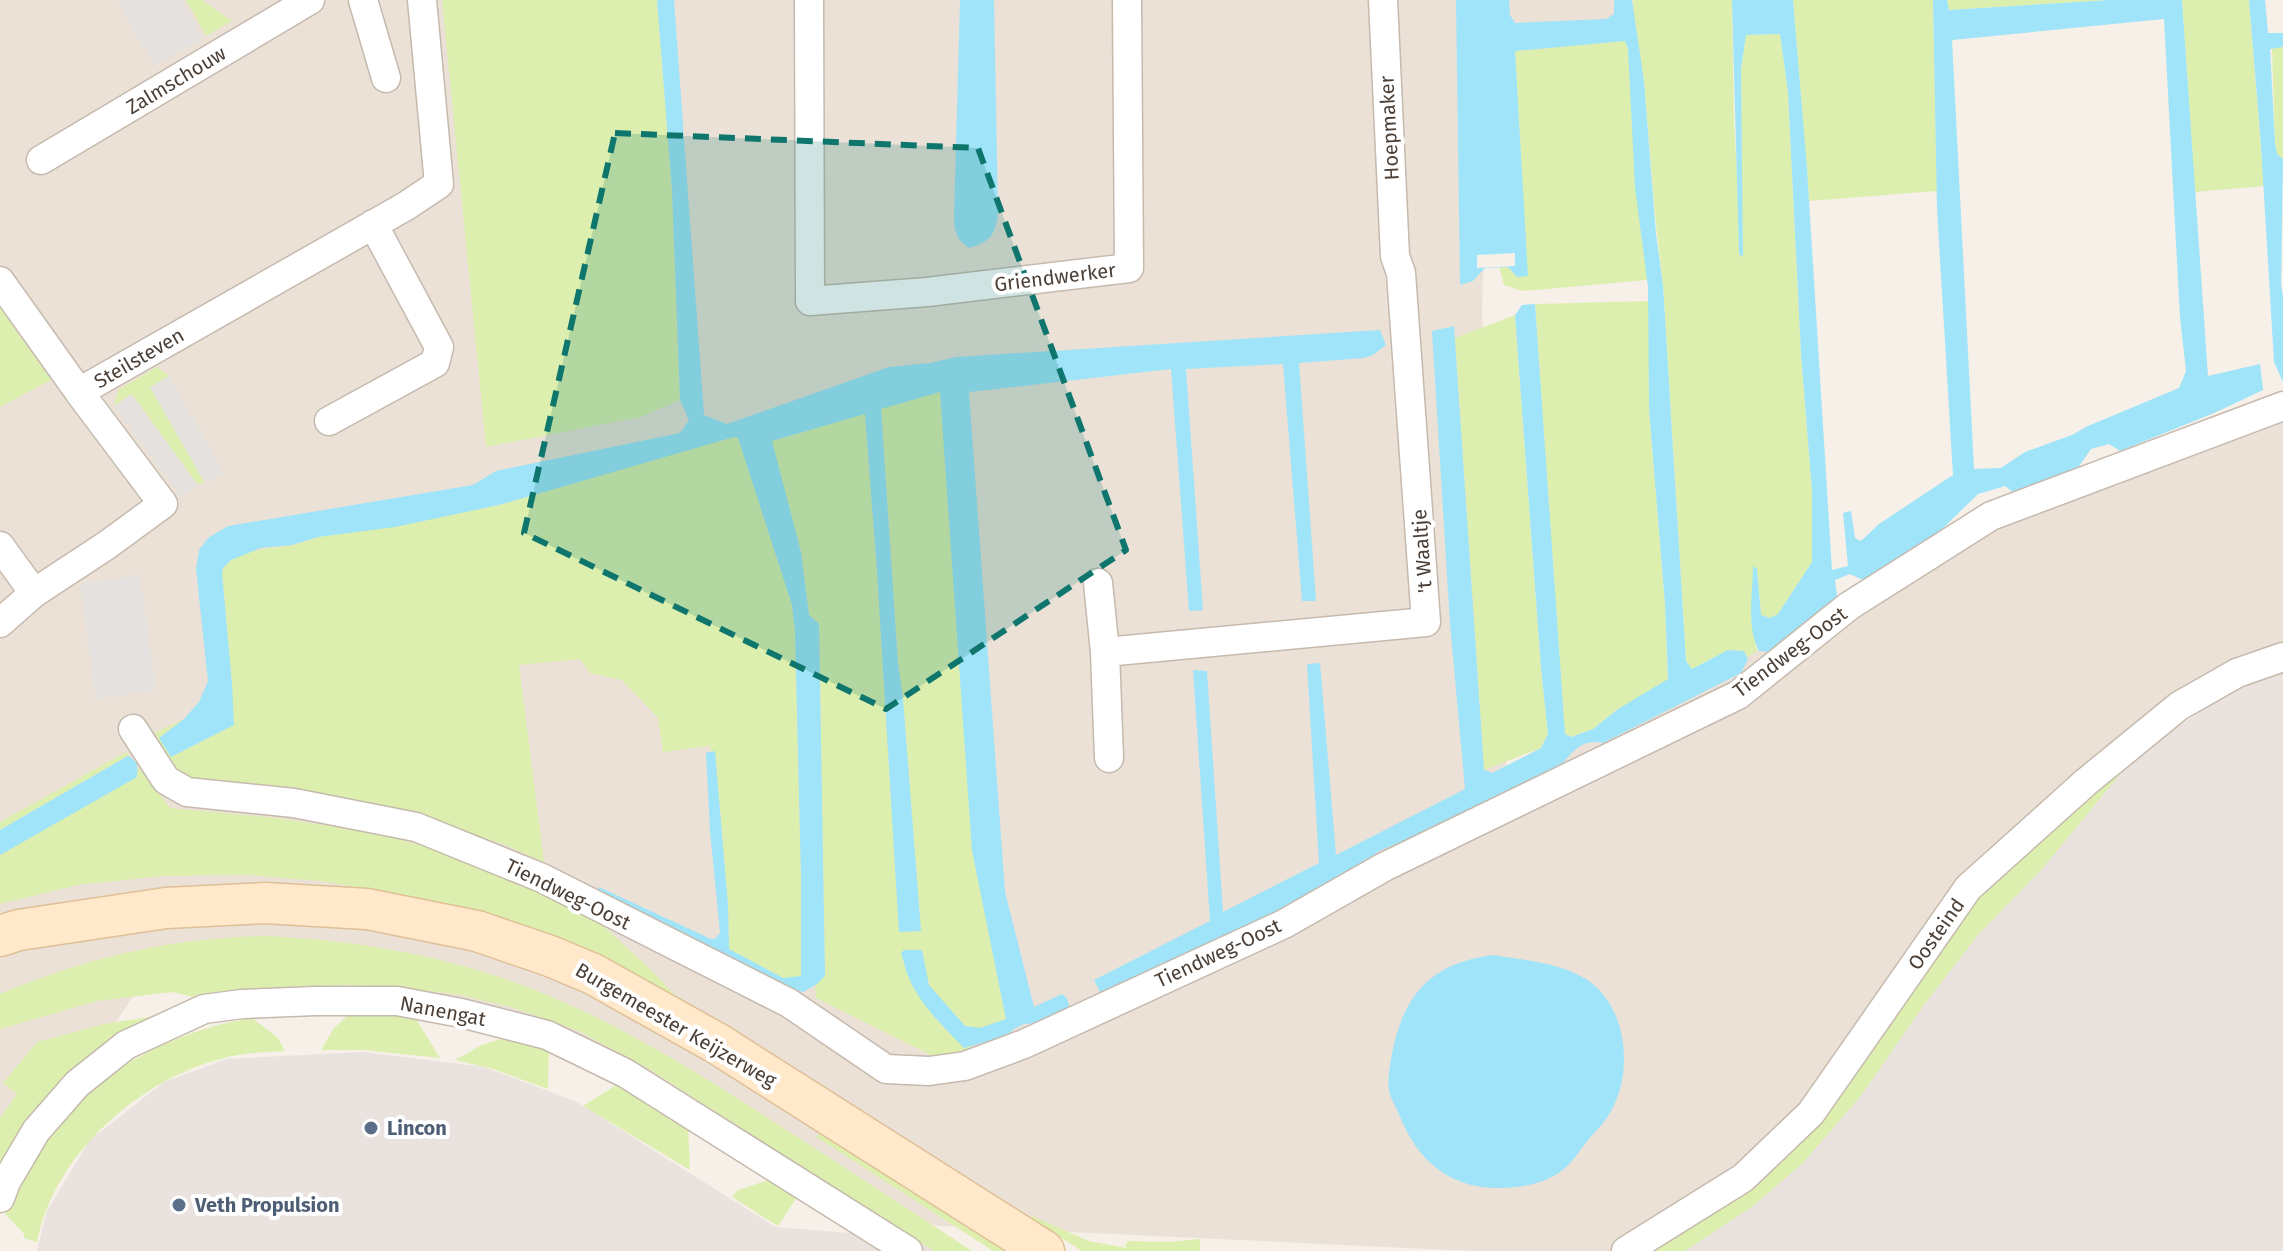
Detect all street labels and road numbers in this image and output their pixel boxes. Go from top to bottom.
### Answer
street label: Zalmschouw [122,41,230,119]
street label: Hoepmaker [1374,75,1404,181]
street label: Griendwerker [993,258,1117,296]
street label: Steilsteven [90,323,188,393]
street label: 't Waaltje [1407,508,1437,594]
street label: Tiendweg-Oost [1728,601,1852,703]
street label: Tiendweg-Oost [502,853,635,935]
street label: Oosteind [1903,894,1969,974]
street label: Tiendweg-Oost [1151,913,1285,993]
street label: Burgemeester Keijzerweg [571,958,781,1093]
street label: Nanengat [398,991,489,1031]

